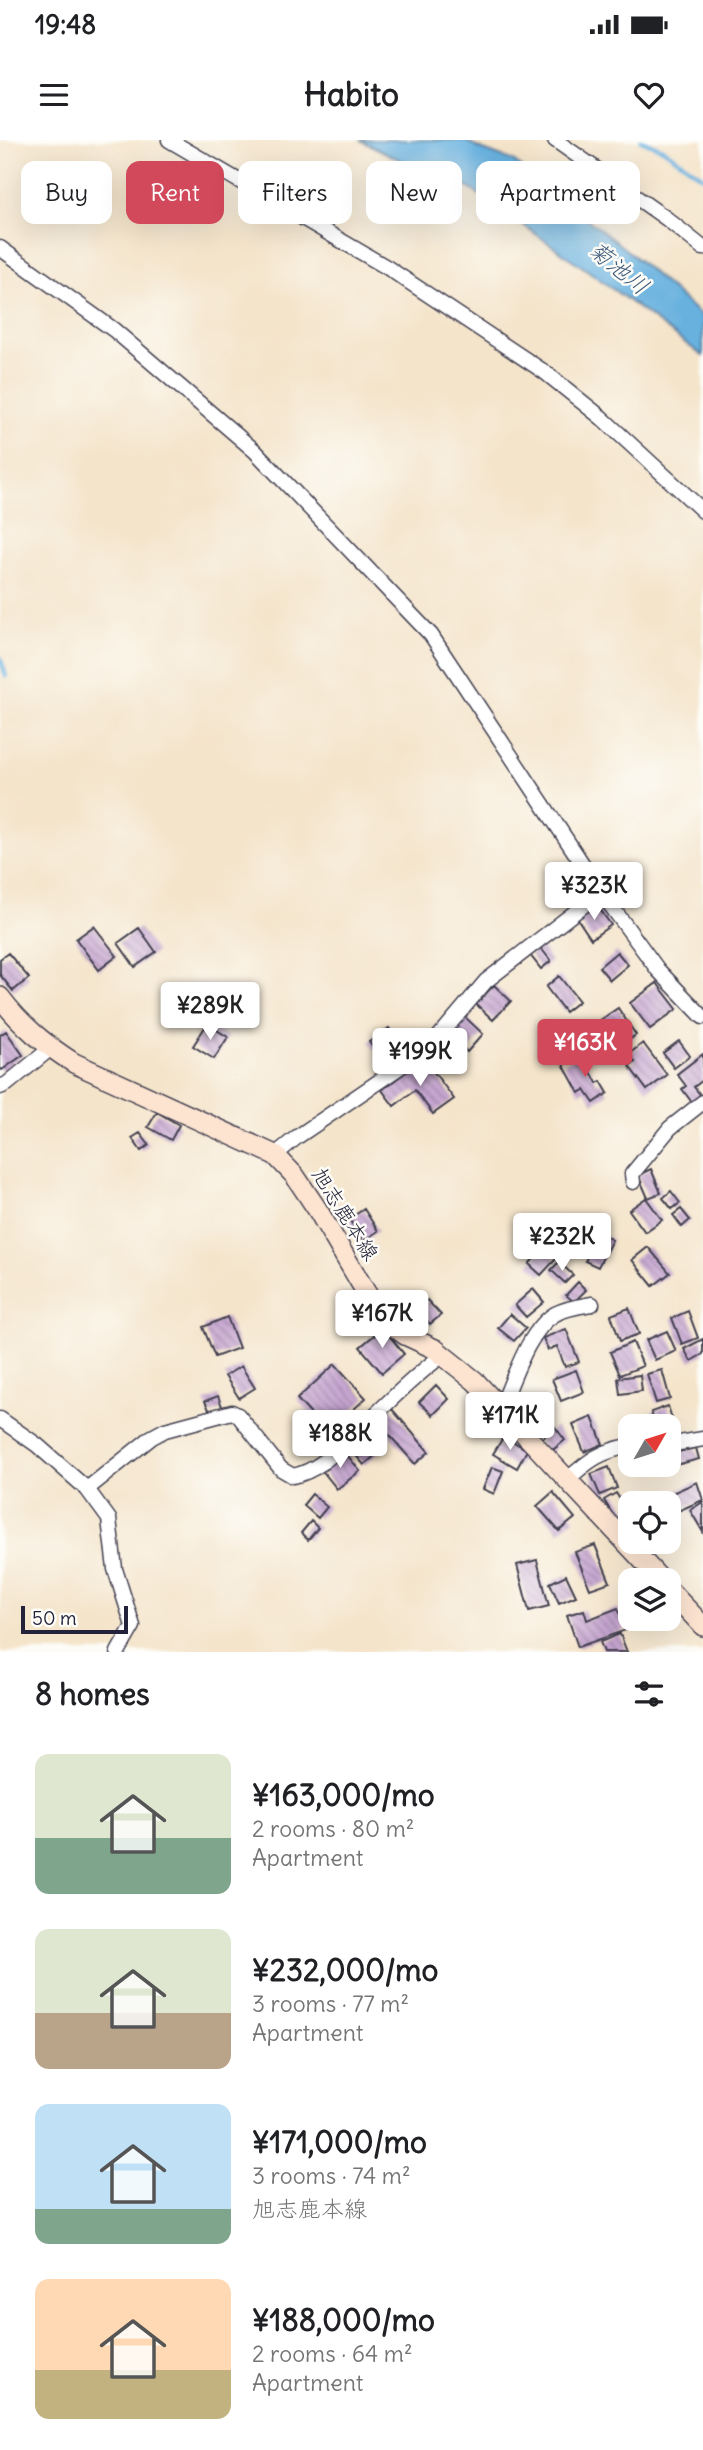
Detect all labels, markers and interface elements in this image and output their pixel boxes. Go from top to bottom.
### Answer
text: 19:48 [35,8,96,41]
text: Habito [304,74,399,115]
icon: menu [35,76,73,114]
icon: heart [630,76,668,114]
chip: Buy [21,161,112,224]
chip: Rent [126,161,224,224]
chip: Filters [238,161,352,224]
chip: New [366,161,462,224]
chip: Apartment [476,161,640,224]
water label: 菊池川 [583,235,655,301]
pin: ¥323K [545,862,643,922]
text: ¥323K [561,870,627,899]
pin: ¥289K [161,982,259,1042]
text: ¥289K [177,990,243,1019]
pin: ¥163K [536,1020,634,1079]
text: ¥163K [553,1027,617,1056]
pin: ¥199K [371,1028,469,1088]
text: ¥199K [388,1036,452,1065]
street label: 旭志鹿本線 [306,1162,385,1265]
pin: ¥232K [513,1214,611,1273]
text: ¥232K [529,1221,595,1250]
pin: ¥167K [333,1290,431,1350]
text: ¥167K [351,1298,413,1327]
pin: ¥171K [461,1392,559,1452]
text: ¥171K [481,1400,539,1429]
pin: ¥188K [291,1410,389,1470]
north arrow [618,1414,681,1477]
map controls [618,1414,681,1631]
text: ¥188K [308,1418,372,1447]
button: locate [618,1491,681,1554]
button: layers [618,1568,681,1631]
scale bar [21,1603,128,1635]
text: 50 m [32,1606,77,1630]
text: 8 homes [35,1675,150,1713]
icon: filters [630,1675,668,1713]
text: ¥163,000/mo [252,1776,435,1814]
icon: home [91,1782,175,1866]
text: 2 rooms · 80 m² [252,1814,414,1843]
text: Apartment [252,1843,364,1872]
text: ¥232,000/mo [252,1951,438,1989]
icon: home [91,1957,175,2041]
text: 3 rooms · 77 m² [252,1989,409,2018]
text: Apartment [252,2018,364,2047]
text: ¥171,000/mo [252,2123,427,2161]
icon: home [91,2132,175,2216]
text: 3 rooms · 74 m² [252,2161,411,2190]
text: 旭志鹿本線 [252,2194,367,2223]
text: ¥188,000/mo [252,2301,435,2339]
icon: home [91,2307,175,2391]
text: 2 rooms · 64 m² [252,2339,413,2368]
text: Apartment [252,2368,364,2397]

